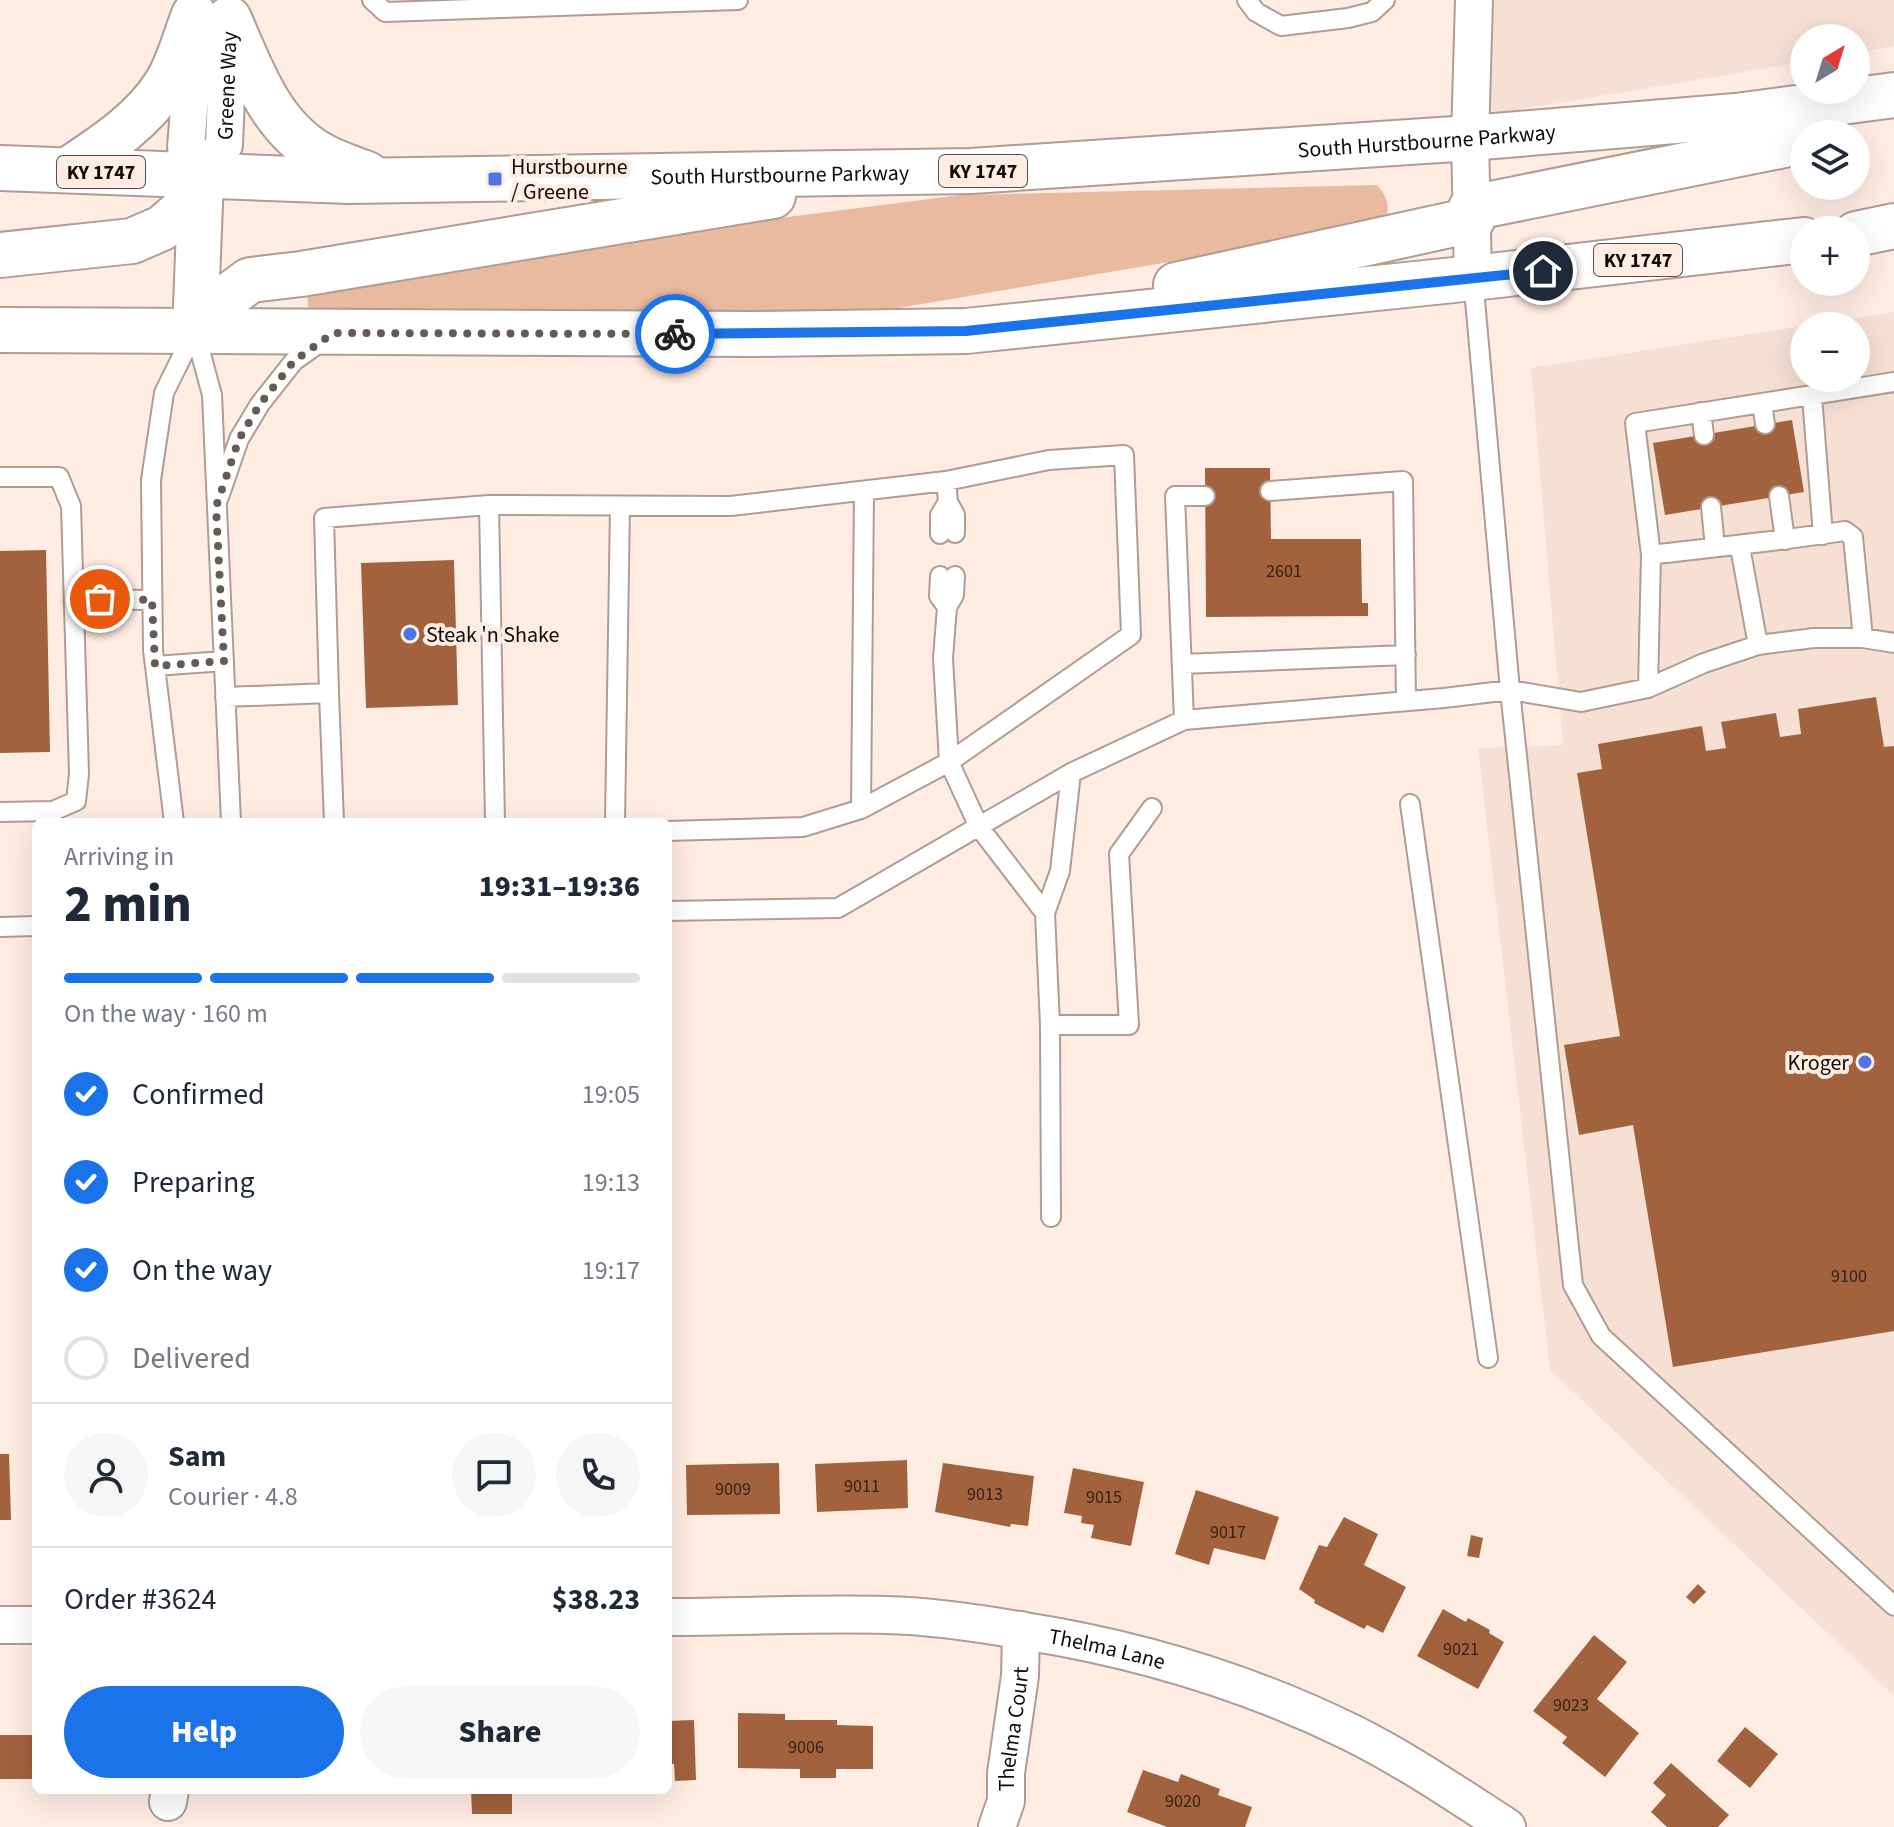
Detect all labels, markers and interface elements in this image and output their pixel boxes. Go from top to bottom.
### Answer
north arrow [1790,24,1870,104]
map controls [1790,24,1870,392]
street label: Greene Way [209,30,246,141]
street label: South Hurstbourne Parkway [1297,116,1558,166]
button: layers [1790,120,1870,200]
place label: Hurstbourne / Greene [511,151,628,208]
road number: KY 1747 [939,155,1027,187]
road number: KY 1747 [57,156,145,188]
street label: South Hurstbourne Parkway [650,157,910,193]
marker: Hurstbourne / Greene [486,170,504,188]
button: + [1790,216,1870,296]
pin [1509,237,1577,305]
road number: KY 1747 [1594,244,1682,276]
icon: home [1521,249,1565,293]
courier [635,294,715,374]
icon: bike [653,312,697,356]
button: − [1790,312,1870,392]
house number: 2601 [1266,559,1302,584]
pin [66,565,134,633]
icon: bag [78,577,122,621]
place label: Steak 'n Shake [426,619,560,651]
marker: Steak 'n Shake [401,625,419,643]
text: Arriving in [64,838,174,875]
text: 19:31–19:36 [479,865,640,908]
text: 2 min [64,868,192,942]
text: On the way · 160 m [64,995,268,1032]
place label: Kroger [1788,1047,1849,1079]
marker: Kroger [1856,1053,1874,1071]
icon: check [64,1072,108,1116]
text: Confirmed [132,1073,265,1116]
text: 19:05 [582,1076,640,1113]
icon: check [64,1160,108,1204]
text: Preparing [132,1161,255,1204]
text: 19:13 [582,1164,640,1201]
icon: check [64,1248,108,1292]
text: On the way [132,1249,272,1292]
text: 19:17 [582,1252,640,1289]
house number: 9100 [1831,1264,1867,1289]
text: Delivered [132,1337,251,1380]
button: person [64,1433,148,1517]
button: chat [452,1433,536,1517]
button: phone [556,1433,640,1517]
text: Sam [168,1435,226,1478]
house number: 9011 [844,1474,880,1499]
house number: 9009 [715,1477,751,1502]
text: Courier · 4.8 [168,1478,298,1515]
house number: 9013 [967,1482,1003,1507]
house number: 9015 [1086,1485,1122,1510]
house number: 9017 [1210,1520,1246,1545]
text: Order #3624 [64,1578,217,1621]
text: $38.23 [552,1578,640,1621]
street label: Thelma Lane [1046,1620,1169,1678]
house number: 9021 [1443,1637,1479,1662]
street label: Thelma Court [991,1666,1037,1791]
button: Help [64,1686,344,1778]
button: Share [360,1686,640,1778]
house number: 9023 [1553,1693,1589,1718]
house number: 9006 [788,1735,824,1760]
house number: 9020 [1165,1789,1201,1814]

